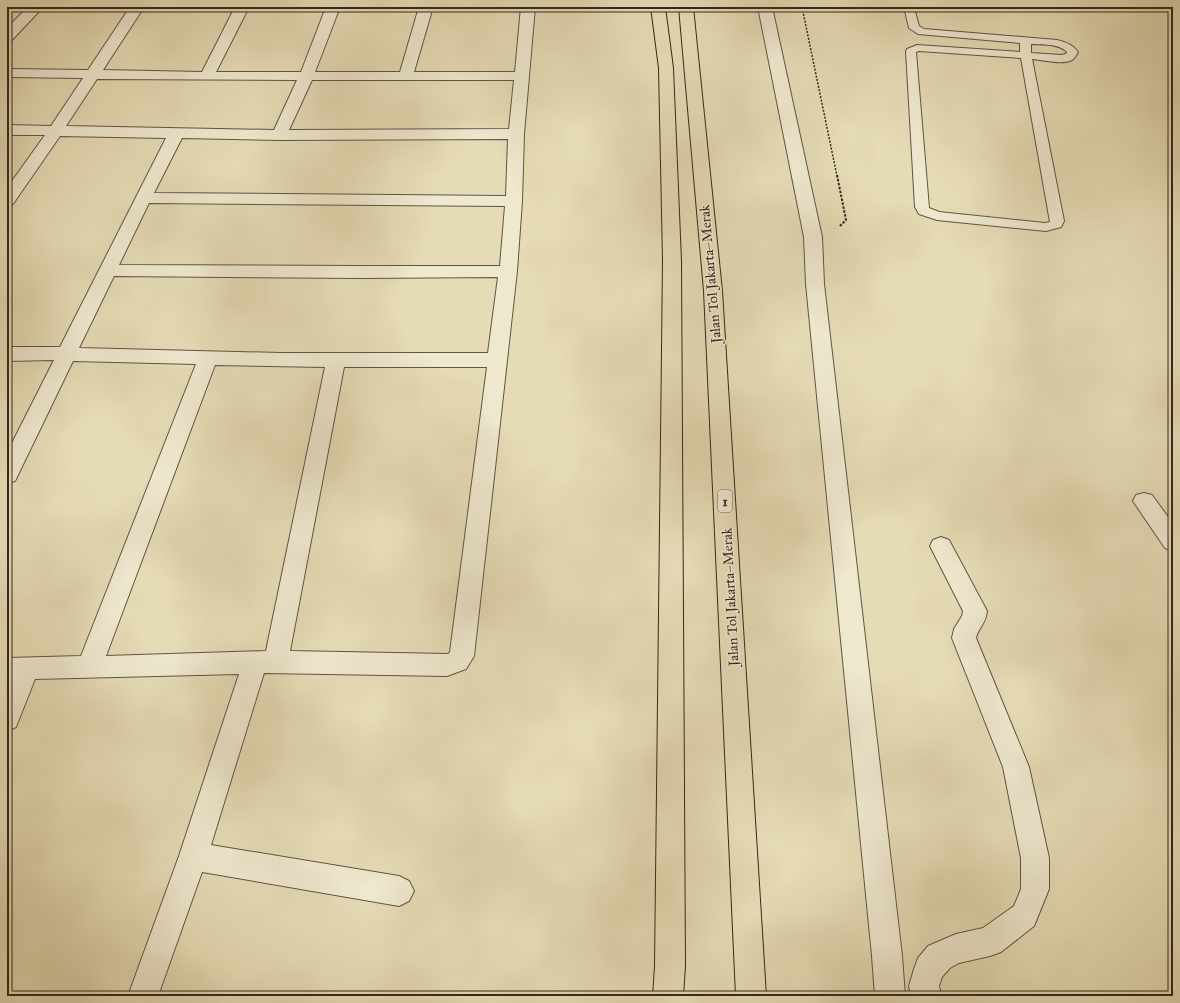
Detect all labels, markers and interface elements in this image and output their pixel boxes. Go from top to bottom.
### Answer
street label: Jalan Tol Jakarta–Merak [696,204,726,346]
road number: 1 [718,490,732,512]
street label: Jalan Tol Jakarta–Merak [718,527,744,669]

